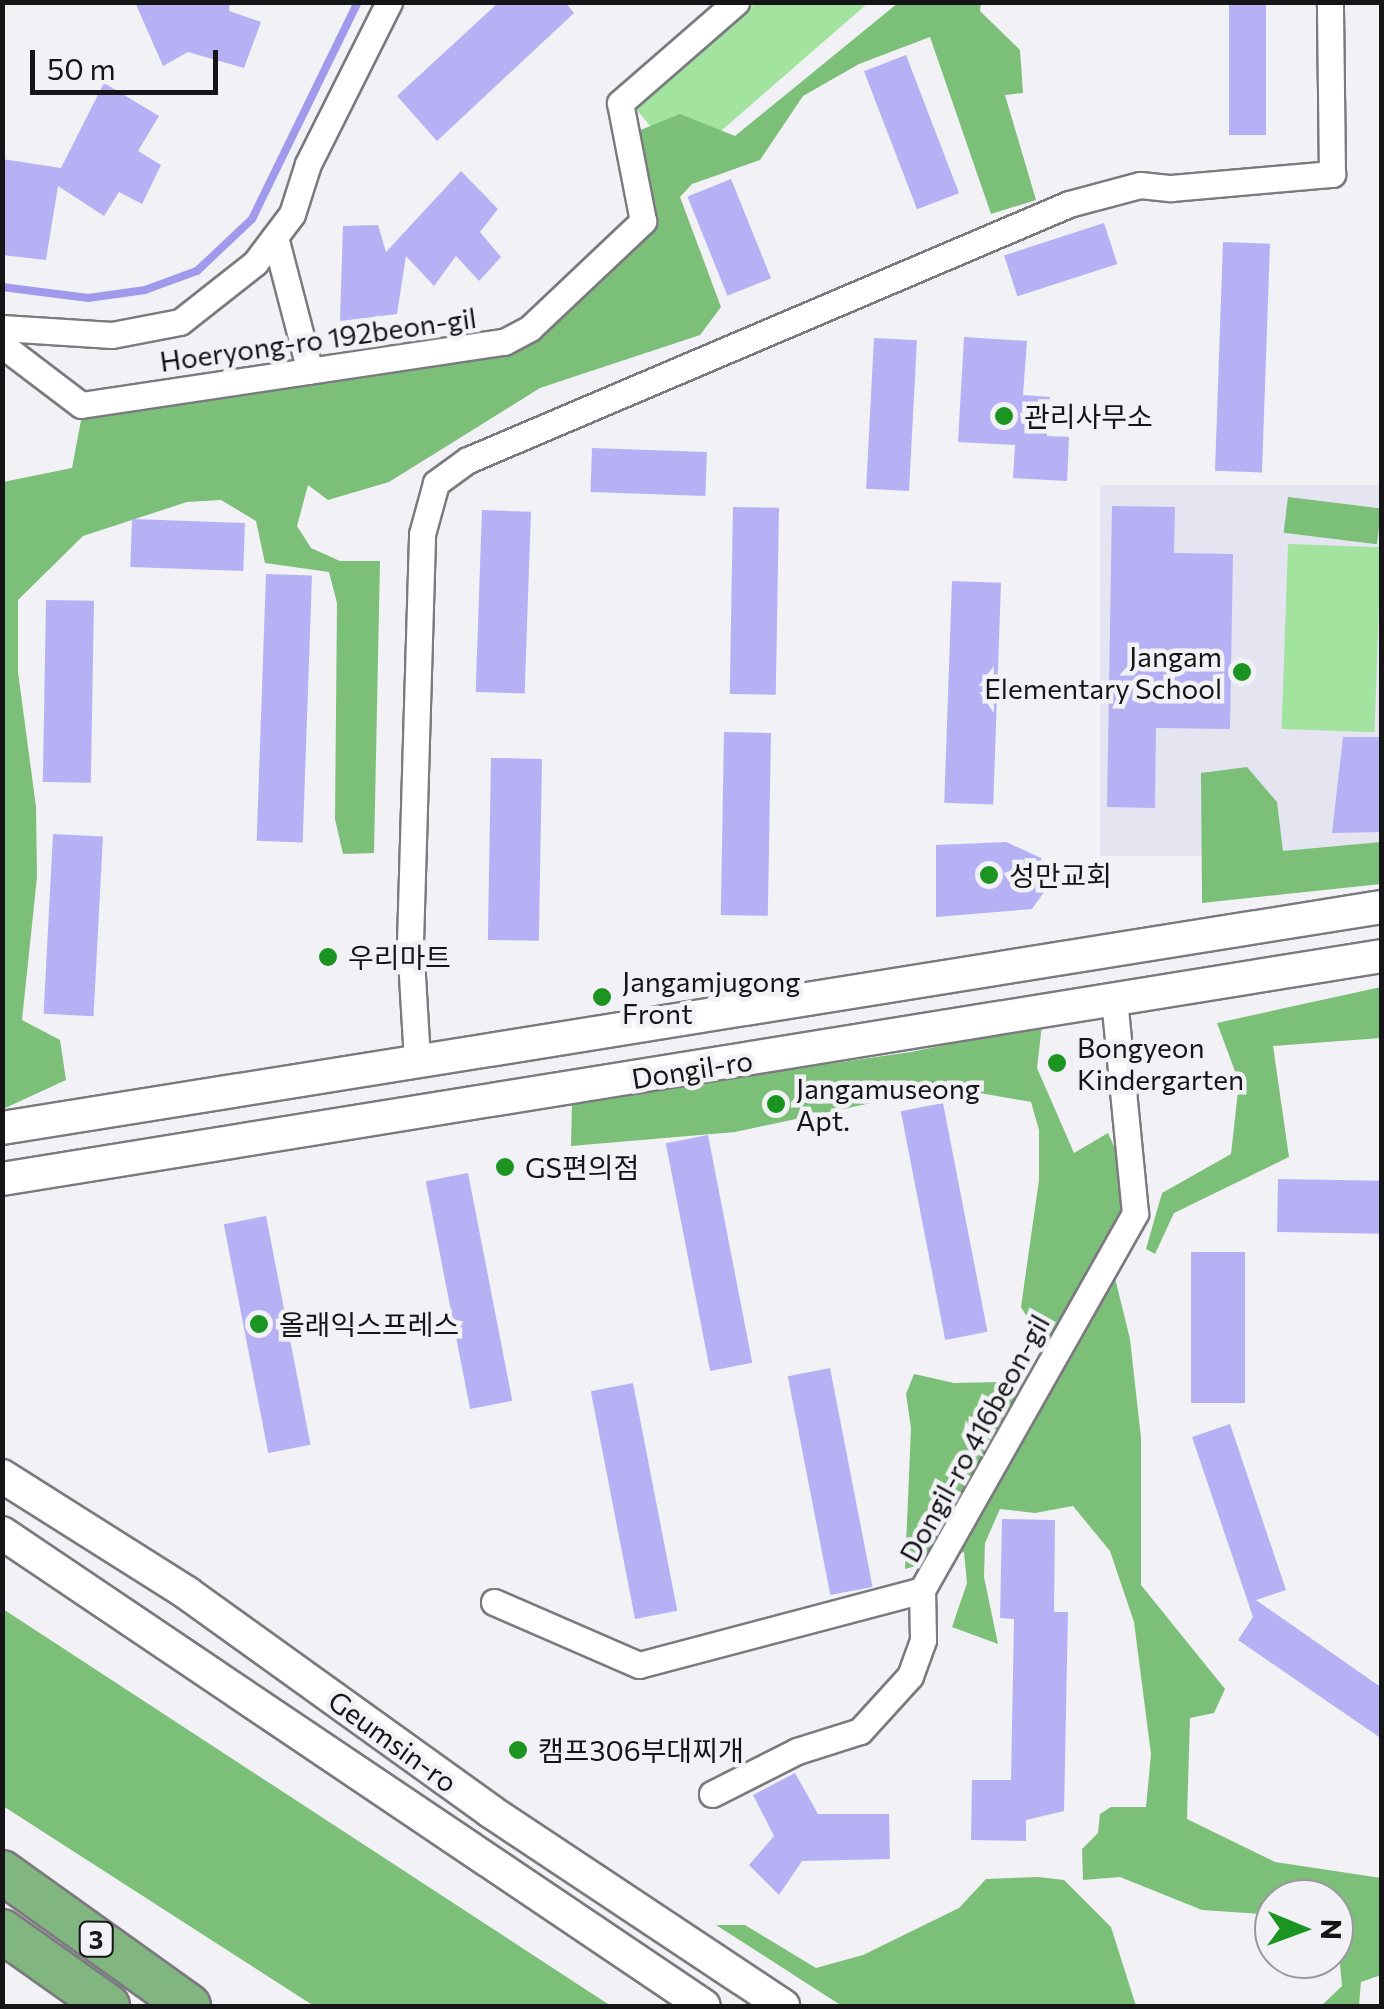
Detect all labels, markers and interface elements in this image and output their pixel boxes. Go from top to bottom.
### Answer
scale bar [35,30,222,92]
text: 50 m [47,49,116,86]
street label: Hoeryong-ro 192beon-gil [157,300,479,378]
place label: 관리사무소 [1024,399,1153,433]
marker: 관리사무소 [993,405,1015,427]
place label: Jangam Elementary School [984,639,1222,705]
marker: Jangam Elementary School [1231,661,1253,683]
place label: 성만교회 [1009,858,1112,892]
marker: 성만교회 [978,864,1000,886]
place label: 우리마트 [348,940,451,974]
marker: 우리마트 [317,946,339,968]
place label: Jangamjugong Front [622,964,801,1030]
marker: Jangamjugong Front [591,986,613,1008]
place label: Bongyeon Kindergarten [1077,1030,1244,1096]
street label: Dongil-ro [629,1043,755,1095]
marker: Bongyeon Kindergarten [1046,1052,1068,1074]
place label: Jangamuseong Apt. [796,1071,980,1137]
marker: Jangamuseong Apt. [765,1093,787,1115]
place label: GS편의점 [525,1150,639,1184]
marker: GS편의점 [494,1156,516,1178]
place label: 올래익스프레스 [279,1307,459,1341]
street label: Dongil-ro 416beon-gil [892,1308,1056,1568]
marker: 올래익스프레스 [248,1313,270,1335]
street label: Geumsin-ro [322,1683,464,1799]
place label: 캠프306부대찌개 [538,1733,744,1767]
marker: 캠프306부대찌개 [507,1739,529,1761]
north arrow [1254,1879,1354,1979]
road number: 3 [78,1919,114,1959]
text: N [1315,1919,1349,1940]

